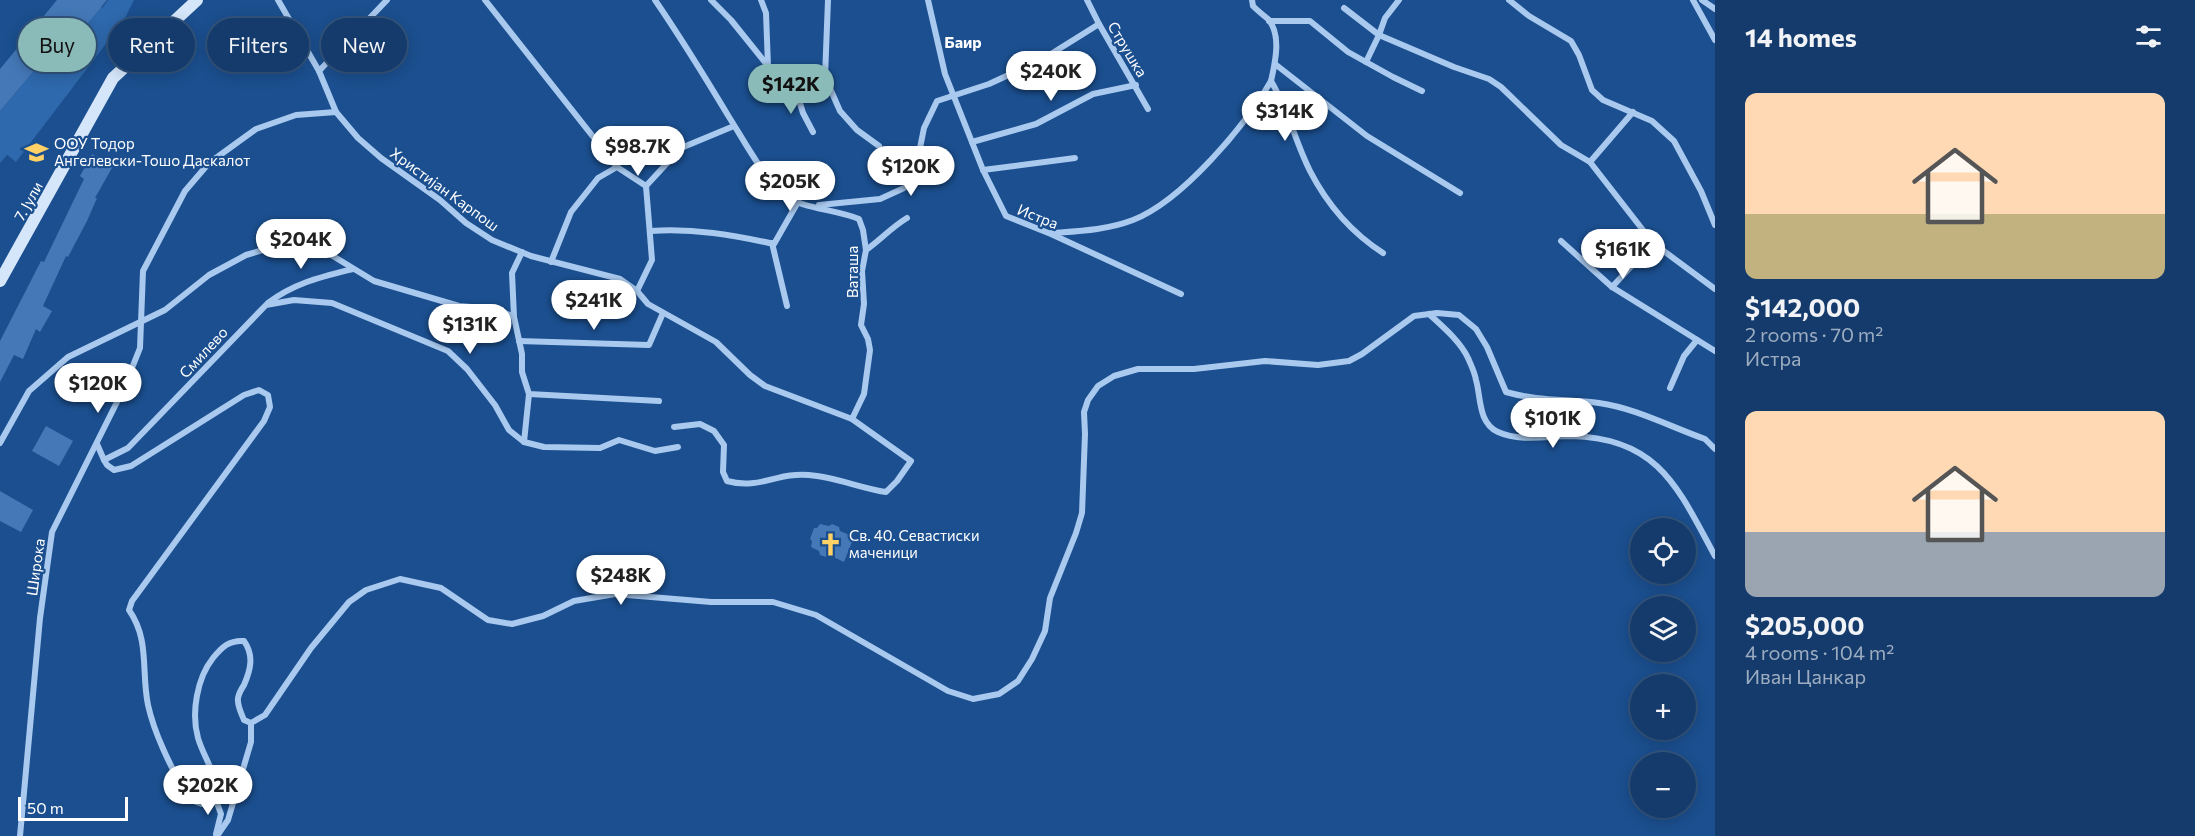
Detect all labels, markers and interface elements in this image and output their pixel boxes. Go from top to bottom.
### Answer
chip: Buy [18,18,96,72]
chip: Rent [108,18,195,72]
chip: Filters [207,18,309,72]
chip: New [321,18,407,72]
street label: Струшка [1104,18,1152,80]
icon: filters [2132,20,2165,53]
text: 14 homes [1745,21,1857,52]
district label: Баир [944,32,982,51]
pin: $240K [1009,51,1093,102]
text: $240K [1020,58,1082,82]
pin: $142K [749,64,833,115]
text: $142K [762,71,820,95]
pin: $314K [1243,91,1327,142]
text: $314K [1256,98,1314,122]
pin: $98.7K [589,126,687,177]
icon: home [1901,132,2009,240]
text: $98.7K [605,133,671,157]
place label: ООУ Тодор Ангелевски-Тошо Даскалот [54,134,250,169]
school or university icon: ООУ Тодор Ангелевски-Тошо Даскалот [23,139,49,165]
street label: Христијан Карпош [387,143,503,235]
pin: $120K [869,146,953,197]
text: $120K [881,153,941,177]
pin: $205K [748,161,832,212]
text: $205K [759,168,821,192]
street label: 7. Јули [10,178,46,224]
street label: Истра [1015,200,1061,232]
pin: $204K [259,219,343,270]
text: $204K [270,226,332,250]
pin: $161K [1581,229,1665,280]
text: $161K [1595,236,1651,260]
street label: Ваташа [843,246,861,298]
pin: $241K [552,280,636,331]
text: $241K [565,287,623,311]
text: $142,000 [1745,291,1860,322]
pin: $131K [428,304,512,355]
text: $131K [442,311,498,335]
text: 2 rooms · 70 m² [1745,322,1883,346]
street label: Смилево [175,323,231,381]
text: Истра [1745,346,1801,370]
pin: $120K [56,363,140,414]
text: $120K [68,370,128,394]
pin: $101K [1511,398,1595,449]
text: $101K [1525,405,1581,429]
icon: home [1901,450,2009,558]
map controls [1630,518,1696,818]
button: locate [1630,518,1696,584]
place label: Св. 40. Севастиски маченици [849,526,980,561]
church icon: Св. 40. Севастиски маченици [818,531,844,557]
street label: Широка [22,537,48,597]
pin: $248K [579,555,663,606]
text: $248K [590,562,652,586]
button: layers [1630,596,1696,662]
text: $205,000 [1745,609,1865,640]
text: 4 rooms · 104 m² [1745,640,1894,664]
text: Иван Цанкар [1745,664,1866,688]
button: + [1630,674,1696,740]
button: − [1630,752,1696,818]
pin: $202K [166,765,250,816]
text: $202K [177,772,239,796]
scale bar [18,794,128,822]
text: 50 m [27,798,64,817]

